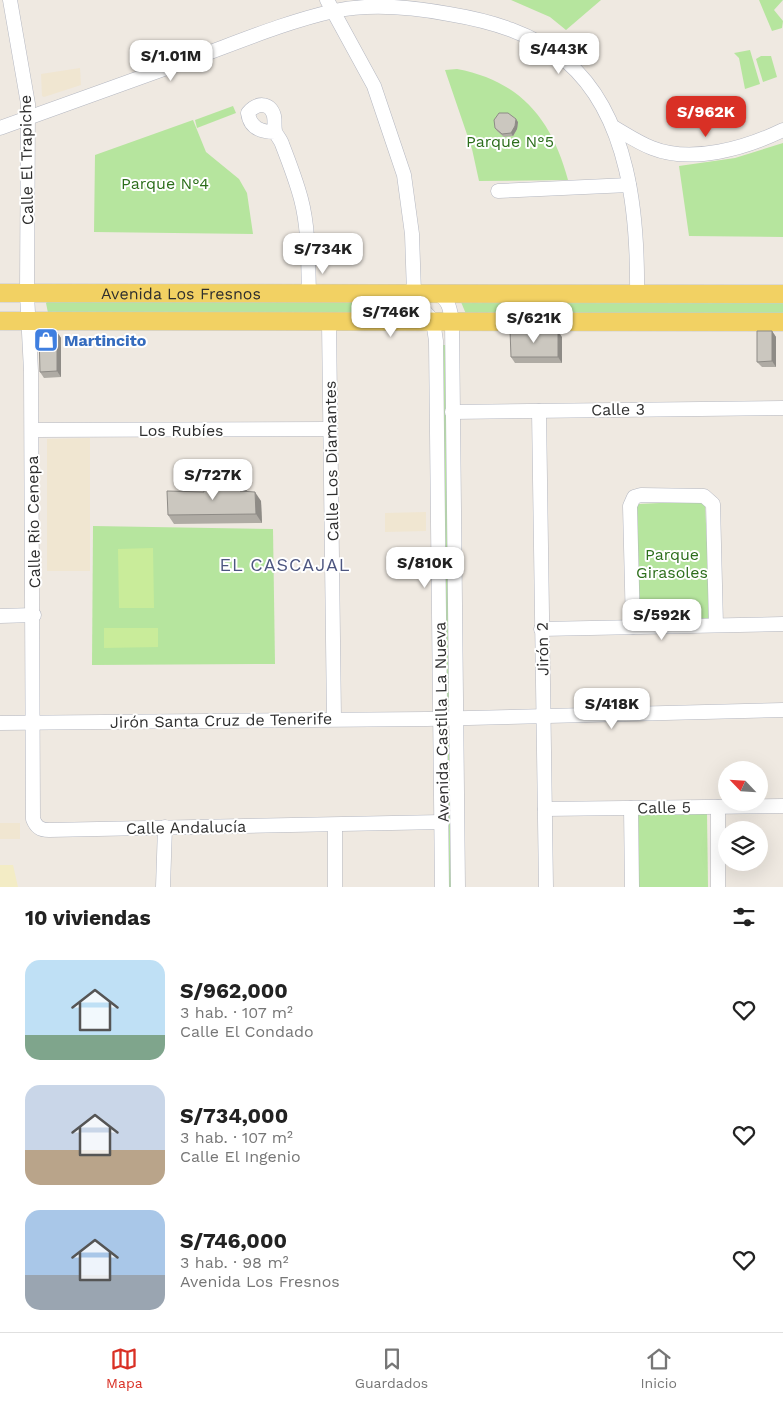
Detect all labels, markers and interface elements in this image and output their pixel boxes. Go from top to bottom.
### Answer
pin: S/443K [518,32,600,75]
pin: S/1.01M [125,39,217,82]
text: S/443K [530,39,588,58]
text: S/1.01M [141,46,201,65]
street label: Calle El Trapiche [16,95,37,225]
pin: S/962K [665,96,747,138]
text: S/962K [677,102,735,121]
park label: Parque N°5 [466,132,554,151]
park label: Parque N°4 [121,174,209,193]
pin: S/734K [282,232,364,275]
text: S/734K [294,239,352,258]
street label: Avenida Los Fresnos [101,284,261,303]
pin: S/746K [350,296,432,338]
text: S/746K [362,302,420,321]
pin: S/621K [493,302,575,344]
text: S/621K [507,308,561,327]
shop icon: Martincito [33,327,59,353]
place label: Martincito [64,331,147,350]
street label: Calle Los Diamantes [321,381,342,541]
street label: Calle 3 [591,400,645,419]
street label: Los Rubíes [138,421,224,440]
street label: Calle Rio Cenepa [23,455,44,589]
pin: S/727K [172,458,254,501]
text: S/727K [184,465,242,484]
park label: Parque Girasoles [636,545,708,582]
pin: S/810K [384,546,466,589]
text: S/810K [397,553,453,572]
district label: EL CASCAJAL [219,554,351,575]
pin: S/592K [621,598,703,641]
text: S/592K [633,605,691,624]
street label: Avenida Castilla La Nueva [430,622,453,822]
street label: Jirón 2 [533,622,552,676]
pin: S/418K [571,688,653,730]
text: S/418K [585,694,639,713]
street label: Jirón Santa Cruz de Tenerife [110,709,332,732]
north arrow [718,761,768,811]
map controls [718,761,768,871]
street label: Calle 5 [637,798,691,817]
street label: Calle Andalucía [126,817,246,838]
button: layers [718,821,768,871]
icon: filters [730,903,758,931]
text: 10 viviendas [25,905,151,930]
text: S/962,000 [180,978,288,1003]
icon: home [65,980,125,1040]
icon: heart [730,996,758,1024]
text: 3 hab. · 107 m² [180,1003,293,1022]
text: Calle El Condado [180,1022,314,1041]
text: S/734,000 [180,1103,288,1128]
icon: home [65,1105,125,1165]
icon: heart [730,1121,758,1149]
text: 3 hab. · 107 m² [180,1128,293,1147]
text: Calle El Ingenio [180,1147,301,1166]
text: S/746,000 [180,1228,287,1253]
icon: home [65,1230,125,1290]
icon: heart [730,1246,758,1274]
text: 3 hab. · 98 m² [180,1253,289,1272]
text: Avenida Los Fresnos [180,1272,340,1291]
tab: Mapa [106,1345,143,1391]
tab: Guardados [355,1345,428,1391]
tab: Inicio [640,1345,677,1391]

